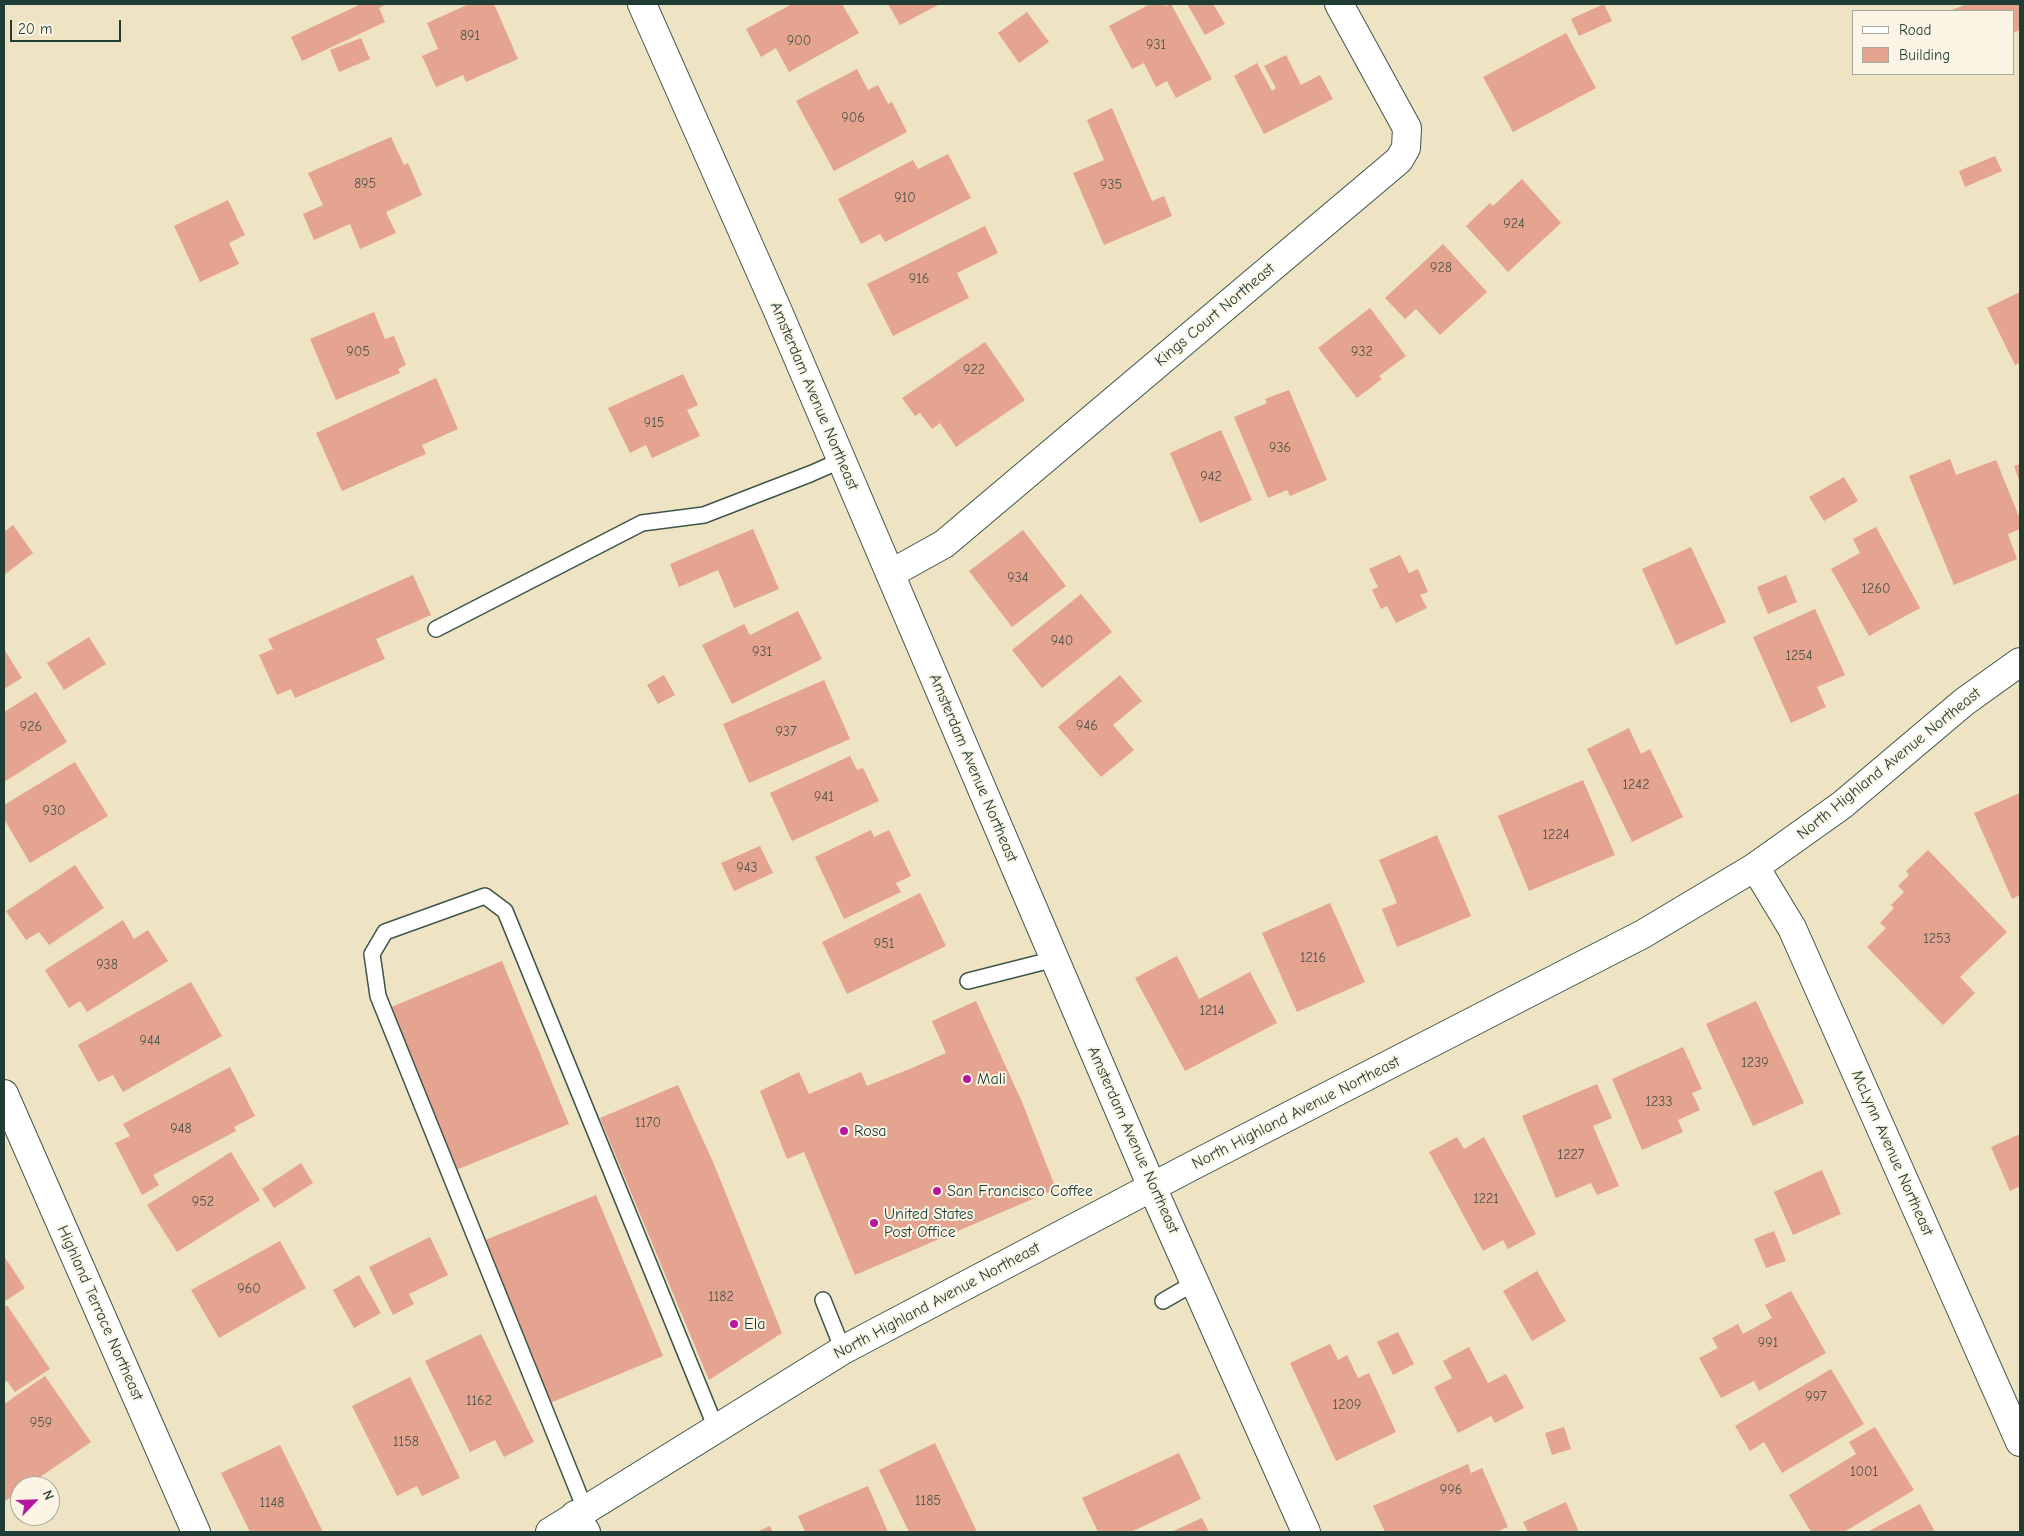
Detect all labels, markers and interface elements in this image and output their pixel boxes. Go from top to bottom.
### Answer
scale bar [12,10,124,42]
legend [1852,10,2014,75]
text: 20 m [18,20,52,38]
text: Road [1899,21,1931,39]
house number: 891 [460,28,480,44]
house number: 900 [787,33,811,49]
house number: 931 [1146,37,1166,53]
text: Building [1899,46,1950,64]
house number: 906 [841,110,865,126]
house number: 895 [354,176,376,192]
house number: 935 [1100,177,1122,193]
house number: 910 [894,190,916,206]
house number: 924 [1503,216,1525,232]
street label: Kings Court Northeast [1151,259,1279,371]
house number: 928 [1430,260,1452,276]
house number: 916 [909,271,929,287]
street label: Amsterdam Avenue Northeast [766,299,862,493]
house number: 905 [346,344,370,360]
house number: 932 [1351,344,1373,360]
house number: 922 [963,362,985,378]
house number: 915 [644,415,664,431]
house number: 936 [1269,440,1291,456]
house number: 942 [1200,469,1222,485]
house number: 934 [1007,570,1029,586]
house number: 1260 [1862,581,1890,597]
house number: 940 [1051,633,1073,649]
house number: 931 [752,644,772,660]
house number: 1254 [1785,648,1813,664]
street label: Amsterdam Avenue Northeast [925,671,1021,865]
street label: North Highland Avenue Northeast [1793,684,1985,844]
house number: 946 [1076,718,1098,734]
house number: 926 [20,719,42,735]
house number: 937 [775,724,797,740]
house number: 1242 [1623,777,1649,793]
house number: 941 [814,789,834,805]
house number: 930 [42,803,66,819]
house number: 1224 [1543,827,1569,843]
house number: 943 [736,860,758,876]
house number: 1253 [1923,931,1951,947]
house number: 951 [874,936,894,952]
house number: 1216 [1300,950,1326,966]
house number: 938 [96,957,118,973]
house number: 1214 [1199,1003,1225,1019]
house number: 944 [140,1033,160,1049]
street label: Amsterdam Avenue Northeast [1083,1044,1183,1236]
street label: North Highland Avenue Northeast [1189,1052,1403,1174]
house number: 1239 [1741,1055,1769,1071]
street label: McLynn Avenue Northeast [1847,1067,1937,1239]
place label: Mali [977,1069,1006,1089]
marker: Mali [961,1073,973,1085]
house number: 1233 [1645,1094,1673,1110]
house number: 1170 [635,1115,661,1131]
house number: 948 [170,1121,192,1137]
place label: Rosa [854,1121,887,1141]
marker: Rosa [838,1125,850,1137]
house number: 1227 [1558,1147,1584,1163]
place label: San Francisco Coffee [947,1181,1093,1201]
marker: San Francisco Coffee [931,1185,943,1197]
house number: 1221 [1473,1191,1499,1207]
house number: 952 [192,1194,214,1210]
place label: United States Post Office [884,1204,973,1242]
marker: United States Post Office [868,1217,880,1229]
street label: Highland Terrace Northeast [53,1223,147,1403]
street label: North Highland Avenue Northeast [831,1238,1043,1364]
house number: 960 [237,1281,261,1297]
house number: 1182 [708,1289,734,1305]
place label: Ela [744,1314,765,1334]
marker: Ela [728,1318,740,1330]
house number: 991 [1758,1335,1778,1351]
house number: 997 [1805,1389,1827,1405]
house number: 1162 [466,1393,492,1409]
house number: 1209 [1333,1397,1361,1413]
house number: 959 [30,1415,52,1431]
house number: 1158 [393,1434,419,1450]
house number: 1001 [1850,1464,1878,1480]
north arrow [10,1476,60,1526]
house number: 996 [1440,1482,1462,1498]
text: N [39,1487,58,1503]
house number: 1185 [915,1493,941,1509]
house number: 1148 [259,1495,285,1511]

